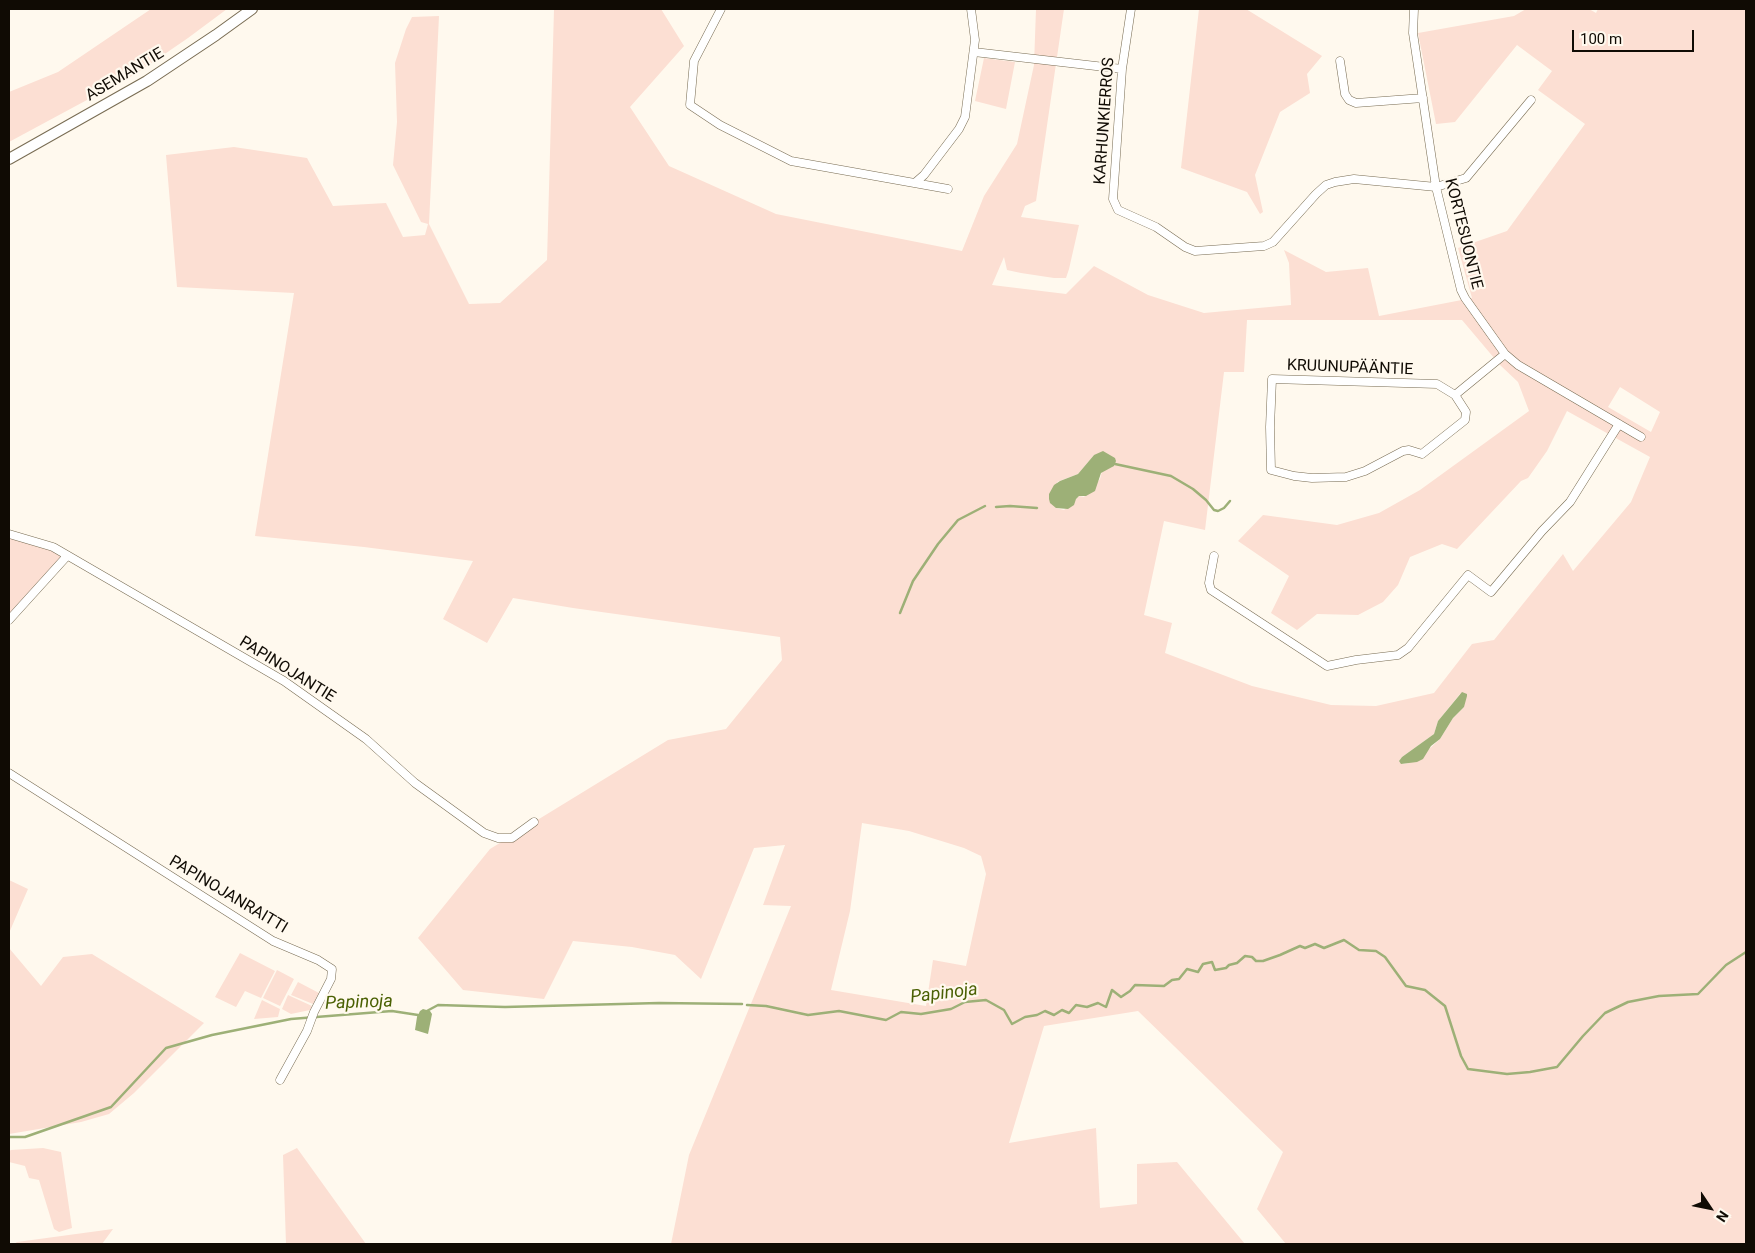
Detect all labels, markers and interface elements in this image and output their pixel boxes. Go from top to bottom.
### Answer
scale bar [1575,20,1698,52]
text: 100 m [1580,30,1622,48]
street label: ASEMANTIE [82,44,168,106]
street label: KARHUNKIERROS [1091,57,1119,185]
street label: KORTESUONTIE [1440,176,1486,292]
street label: KRUUNUPÄÄNTIE [1286,356,1414,380]
street label: PAPINOJANTIE [235,633,339,707]
street label: PAPINOJANRAITTI [165,852,291,938]
water label: Papinoja [909,979,979,1009]
water label: Papinoja [325,991,393,1015]
north arrow [1685,1183,1735,1233]
text: N [1713,1208,1732,1225]

